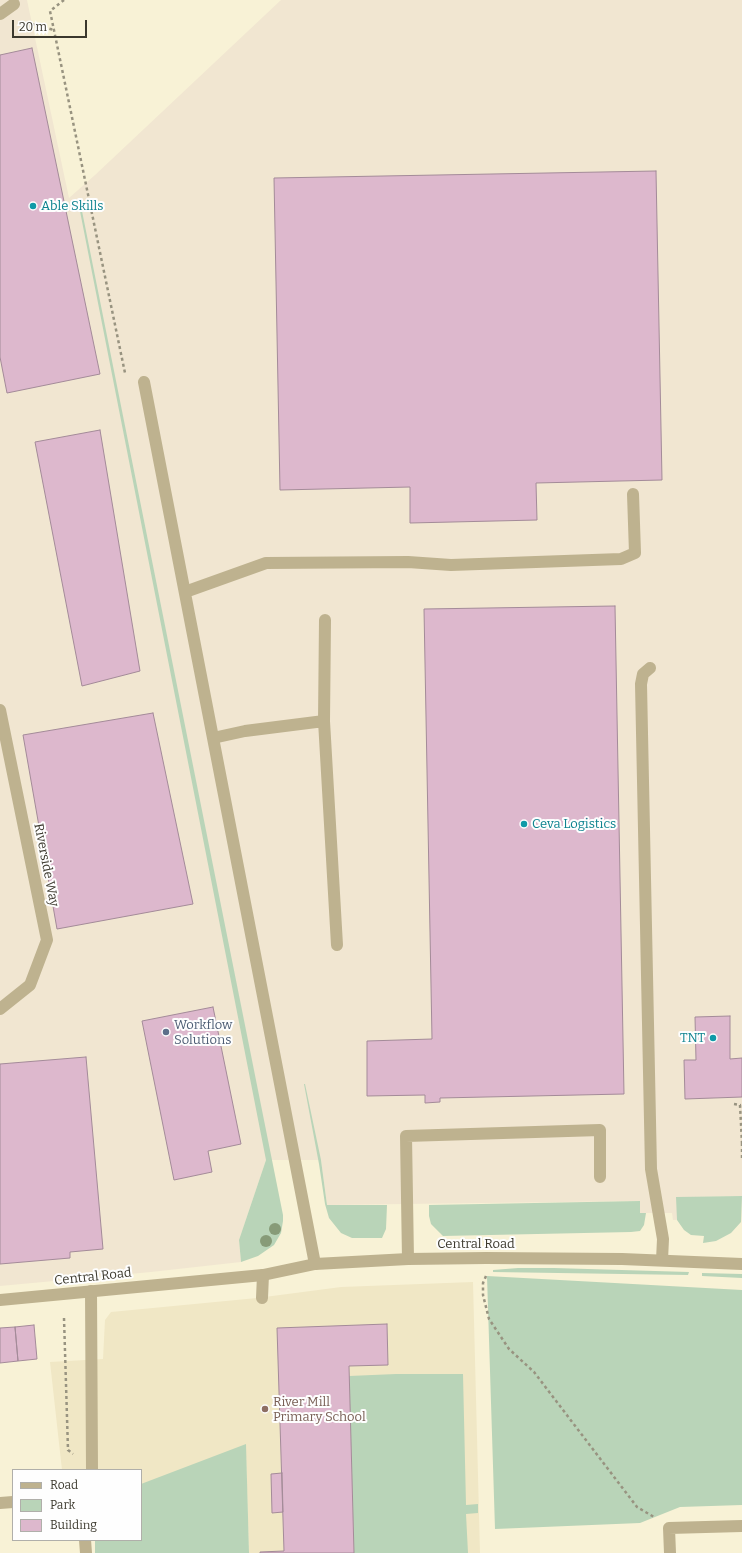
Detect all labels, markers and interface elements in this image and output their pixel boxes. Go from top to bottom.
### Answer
scale bar [14,12,89,38]
text: 20 m [19,20,47,34]
place label: Able Skills [41,198,104,214]
marker: Able Skills [28,201,38,211]
place label: Ceva Logistics [532,816,616,832]
marker: Ceva Logistics [519,819,529,829]
street label: Riverside Way [30,822,62,908]
place label: Workflow Solutions [174,1017,232,1048]
marker: Workflow Solutions [161,1027,171,1037]
place label: TNT [680,1030,705,1046]
marker: TNT [708,1033,718,1043]
street label: Central Road [437,1236,515,1252]
street label: Central Road [54,1265,132,1289]
place label: River Mill Primary School [273,1394,366,1425]
marker: River Mill Primary School [260,1404,270,1414]
legend [12,1469,142,1541]
text: Road [50,1478,78,1492]
text: Park [50,1498,75,1512]
text: Building [50,1518,97,1532]

